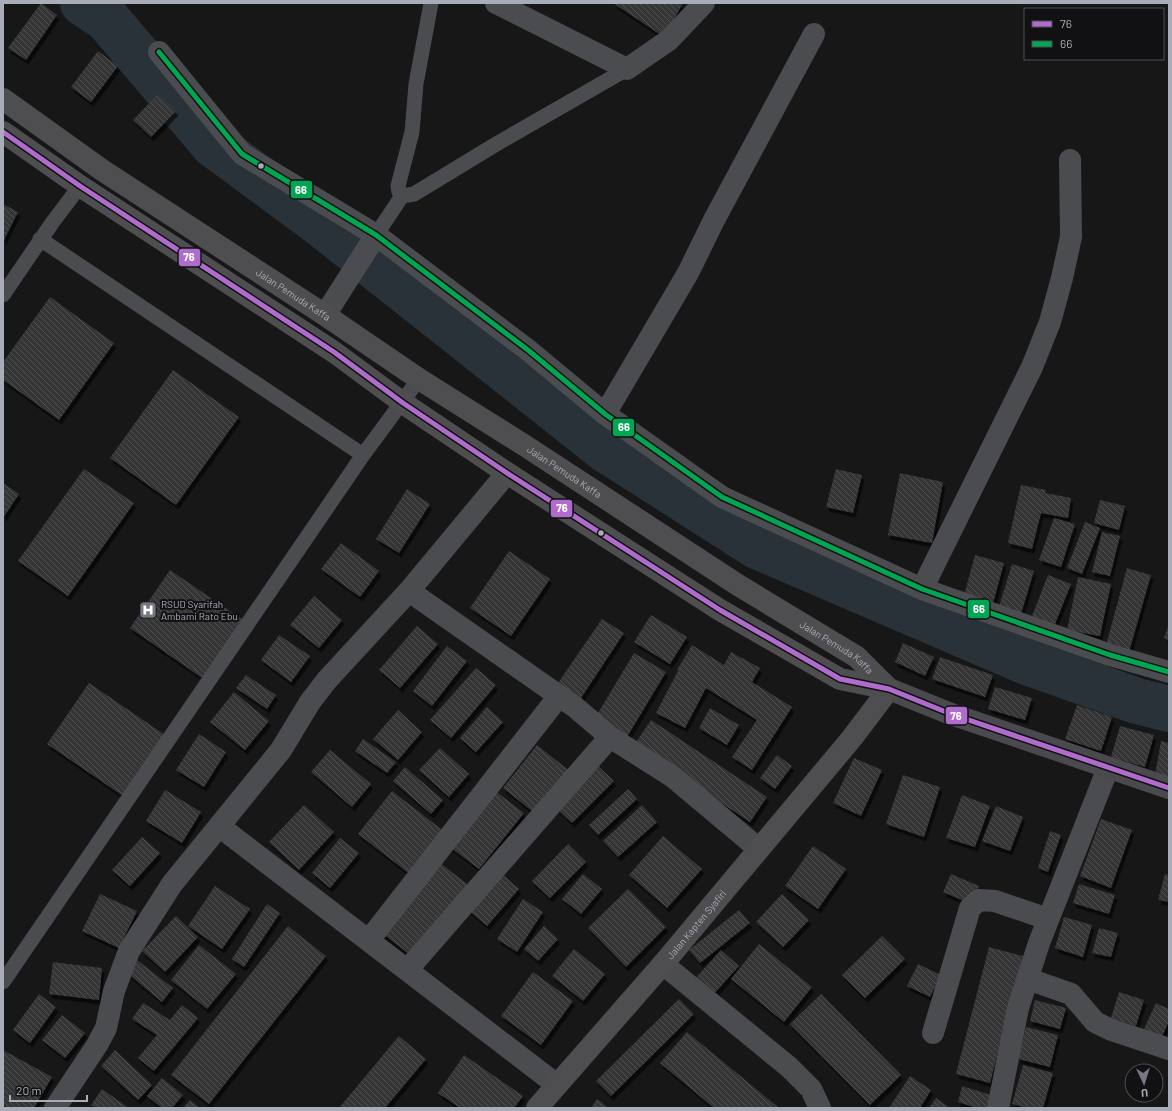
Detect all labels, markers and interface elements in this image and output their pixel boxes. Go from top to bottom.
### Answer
legend [1024,8,1164,60]
text: 76 [1060,16,1072,30]
text: 66 [1060,36,1072,50]
unlabelled marker [256,161,266,171]
line badge: 66 [290,180,313,199]
text: 66 [295,183,307,196]
line badge: 76 [178,248,201,267]
text: 76 [183,250,195,263]
street label: Jalan Pemuda Kaffa [254,266,333,323]
line badge: 66 [612,418,635,437]
text: 66 [618,420,630,433]
street label: Jalan Pemuda Kaffa [525,443,604,500]
line badge: 76 [550,499,573,518]
text: 76 [556,501,568,514]
unlabelled marker [596,528,606,538]
place label: RSUD Syarifah Ambami Rato Ebu [161,598,238,622]
line badge: 66 [967,599,990,619]
hospital icon: RSUD Syarifah Ambami Rato Ebu [138,600,158,620]
text: 66 [973,602,985,615]
street label: Jalan Pemuda Kaffa [798,618,876,676]
line badge: 76 [945,706,968,725]
text: 76 [950,709,962,722]
street label: Jalan Kapten Syafiri [664,887,729,961]
north arrow [1124,1063,1164,1103]
scale bar [10,1077,87,1103]
text: 20 m [16,1083,42,1097]
text: U [1141,1087,1149,1100]

